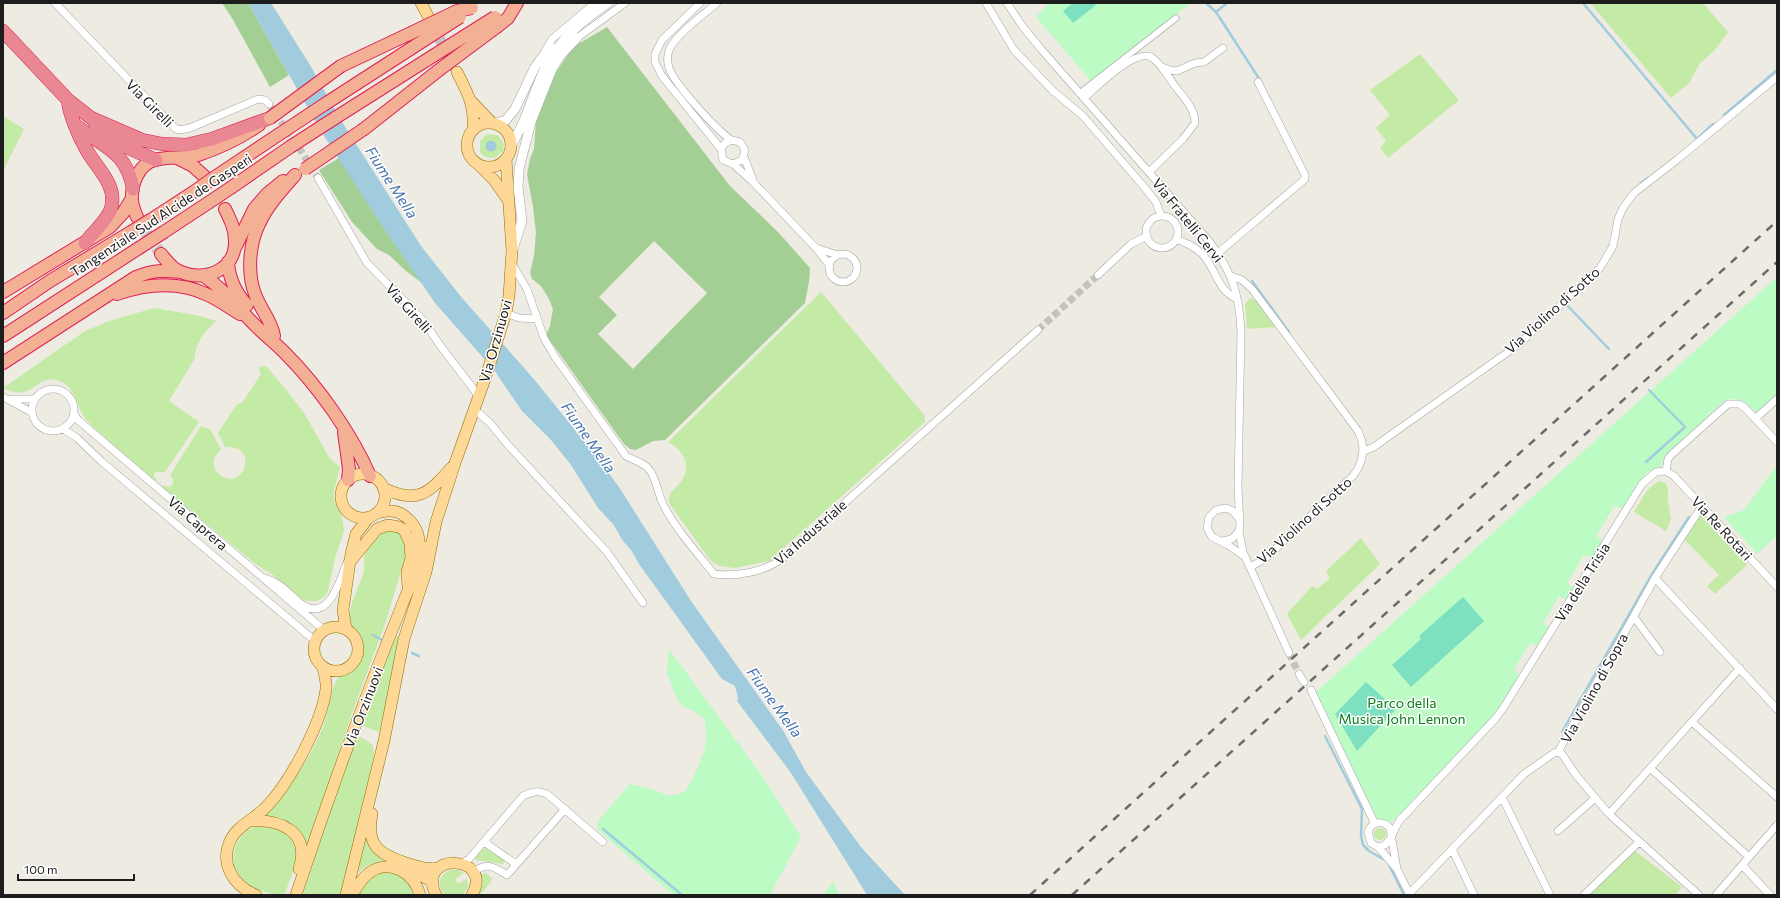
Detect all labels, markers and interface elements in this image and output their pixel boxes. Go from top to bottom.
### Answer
street label: Via Girelli [123,76,177,130]
water label: Fiume Mella [362,143,422,222]
street label: Tangenziale Sud Alcide de Gasperi [67,150,255,280]
street label: Via Fratelli Cervi [1149,174,1227,266]
street label: Via Violino di Sotto [1501,263,1603,357]
street label: Via Girelli [382,280,436,336]
street label: Via Orzinuovi [475,298,515,384]
water label: Fiume Mella [558,398,620,476]
street label: Via Violino di Sotto [1253,473,1355,567]
street label: Via Caprera [165,492,231,554]
street label: Via Re Rotari [1688,492,1756,564]
street label: Via Industriale [770,496,850,568]
street label: Via della Trisia [1551,539,1613,625]
street label: Via Violino di Sopra [1557,630,1631,746]
water label: Fiume Mella [744,663,807,741]
street label: Via Orzinuovi [340,664,386,750]
park label: Parco della Musica John Lennon [1338,694,1466,727]
scale bar [18,856,134,882]
text: 100 m [24,862,58,876]

